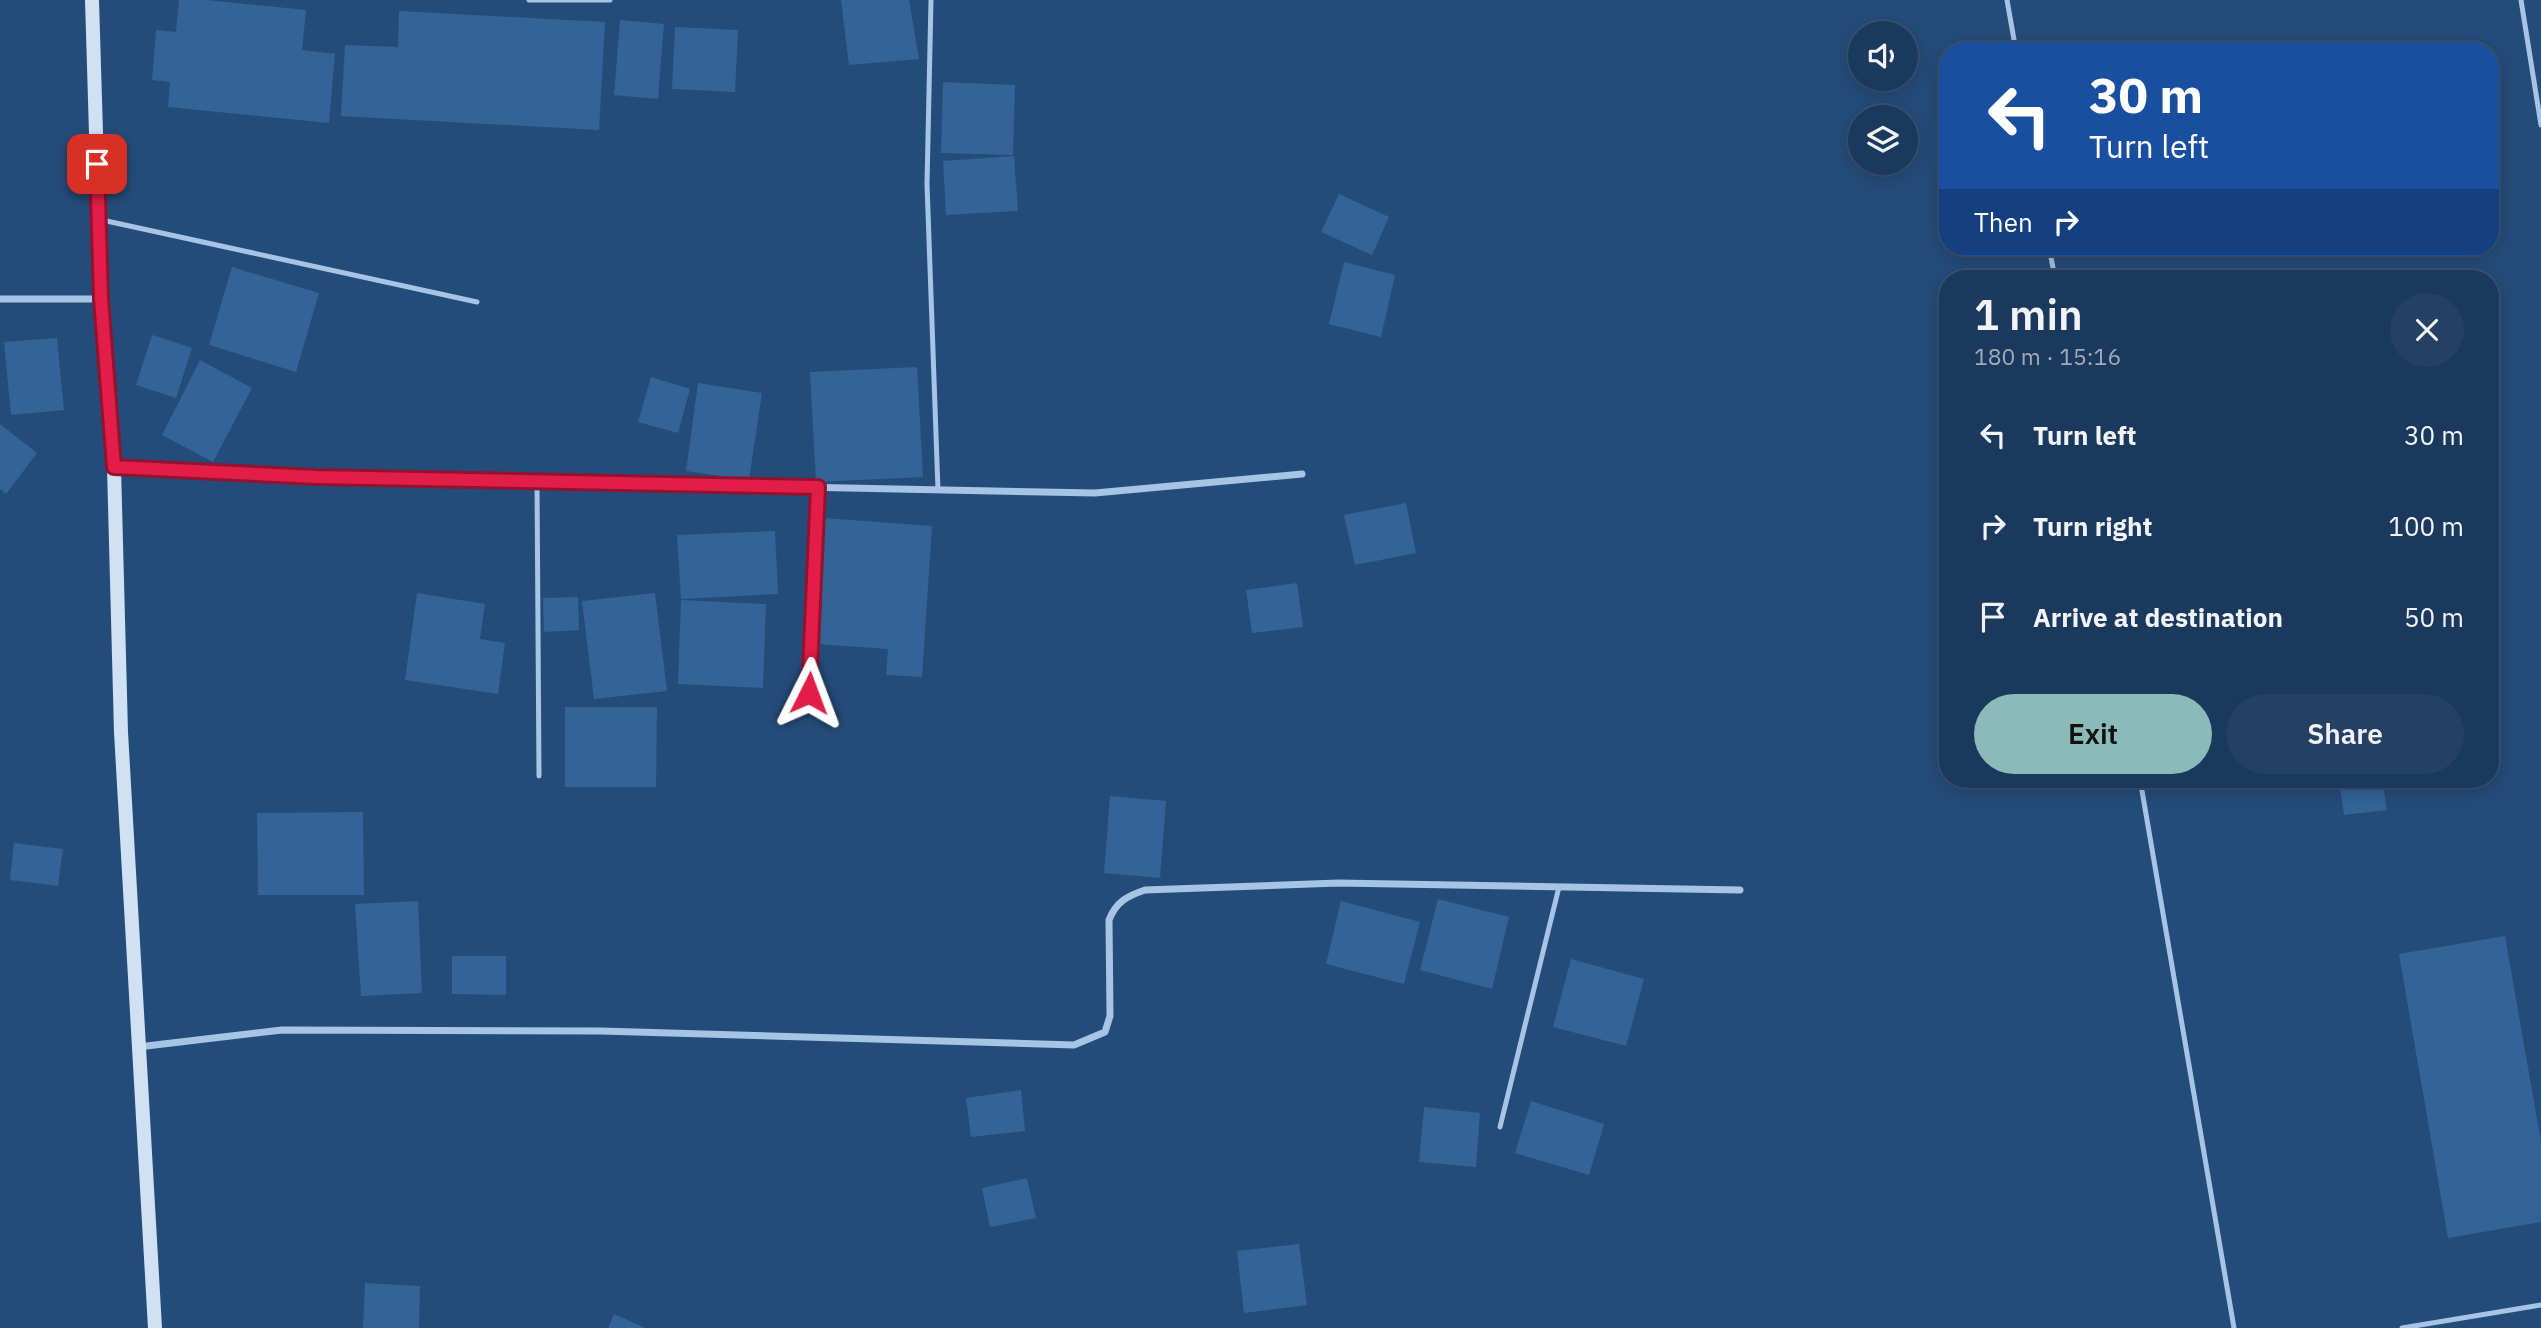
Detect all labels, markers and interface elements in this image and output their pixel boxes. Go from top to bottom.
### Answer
map controls [1848,21,1918,175]
button: sound [1848,21,1918,91]
text: 30 m [2089,63,2203,126]
icon: left [1974,70,2065,161]
button: layers [1848,105,1918,175]
text: Turn left [2089,125,2209,167]
pin [67,134,127,194]
icon: arrive [78,145,116,183]
icon: right [2047,203,2085,241]
text: Then [1974,205,2033,239]
text: 1 min [1974,287,2083,342]
button: close [2390,293,2464,367]
text: 180 m · 15:16 [1974,341,2121,371]
icon: left [1974,416,2012,454]
text: Turn left [2033,418,2136,452]
text: 30 m [2404,418,2464,452]
icon: right [1974,507,2012,545]
text: Turn right [2033,509,2152,543]
text: 100 m [2388,509,2464,543]
icon: arrive [1974,598,2012,636]
text: Arrive at destination [2033,600,2283,634]
text: 50 m [2404,600,2464,634]
position arrow [772,656,846,730]
button: Exit [1974,694,2212,774]
button: Share [2226,694,2464,774]

